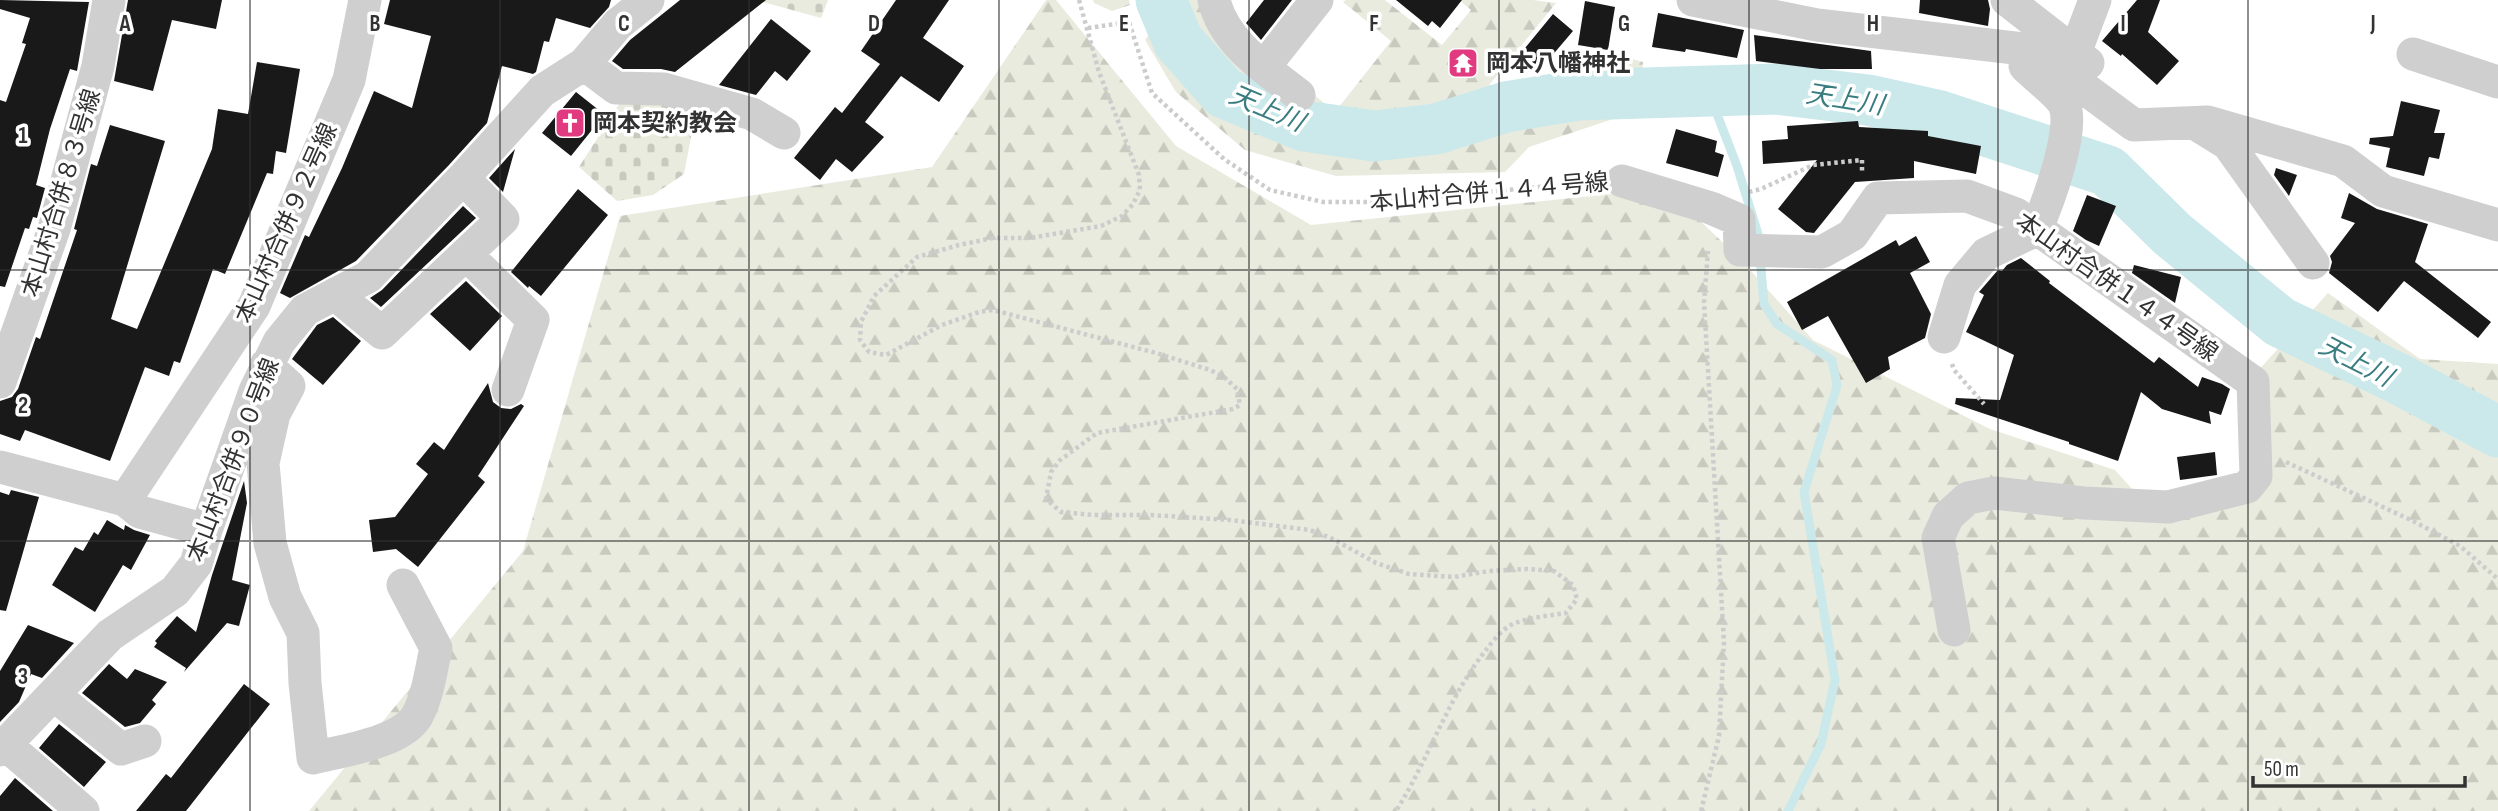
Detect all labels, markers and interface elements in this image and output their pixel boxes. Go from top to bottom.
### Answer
text: A [119,10,132,38]
text: B [370,10,381,38]
text: C [618,10,630,38]
text: D [868,10,880,38]
text: E [1119,10,1129,38]
text: F [1369,10,1379,38]
text: G [1618,10,1630,38]
text: H [1867,10,1879,38]
text: I [2120,10,2126,38]
text: J [2369,10,2376,38]
temple icon: 岡本八幡神社 [1446,46,1480,80]
place label: 岡本八幡神社 [1486,49,1630,78]
water label: 天上川 [1804,79,1889,122]
water label: 天上川 [1224,80,1311,140]
street label: 本山村合併８３号線 [16,86,107,301]
church icon: 岡本契約教会 [553,106,587,140]
place label: 岡本契約教会 [593,109,737,138]
street label: 本山村合併９２号線 [229,119,344,328]
text: 1 [18,122,28,150]
street label: 本山村合併１４４号線 [1368,168,1610,217]
street label: 本山村合併１４４号線 [2010,207,2223,368]
water label: 天上川 [2314,331,2400,395]
street label: 本山村合併９０号線 [181,354,286,566]
text: 2 [18,392,28,420]
text: 3 [18,663,28,691]
scale bar [2253,744,2465,788]
text: 50 m [2264,757,2299,782]

